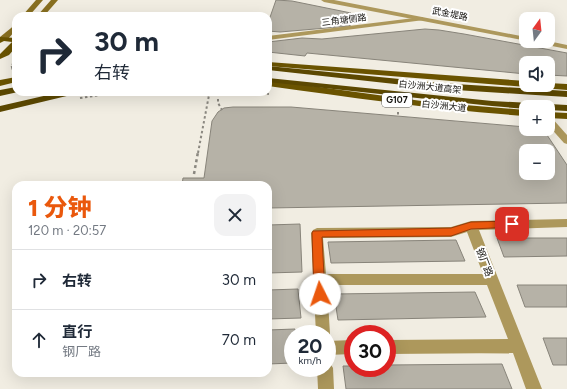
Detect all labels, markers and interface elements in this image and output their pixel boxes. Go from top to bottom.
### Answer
street label: 武金堤路 [431,5,469,22]
street label: 三角塘侧路 [321,11,367,28]
north arrow [519,12,555,48]
map controls [519,12,555,180]
text: 30 m [94,24,159,58]
icon: right [28,28,80,80]
button: sound [519,56,555,92]
text: 右转 [94,62,130,84]
street label: 白沙洲大道高架 [398,78,462,95]
road number: G107 [382,93,412,107]
street label: 白沙洲大道 [421,98,467,113]
button: + [519,100,555,136]
button: − [519,144,555,180]
text: 1 分钟 [28,193,92,222]
button: close [214,194,256,236]
pin [495,207,529,241]
icon: arrive [501,213,523,235]
text: 120 m · 20:57 [28,223,106,238]
street label: 钢厂路 [473,246,496,279]
icon: right [28,269,50,291]
text: 30 m [222,271,256,289]
text: 右转 [62,272,92,290]
position arrow [299,273,341,315]
text: 直行 [62,323,92,341]
speed limit sign: 30 [344,325,396,377]
icon: ahead [28,329,50,351]
text: 70 m [222,331,256,349]
text: 20 [298,334,322,358]
text: 钢厂路 [62,344,101,359]
text: km/h [299,354,321,367]

